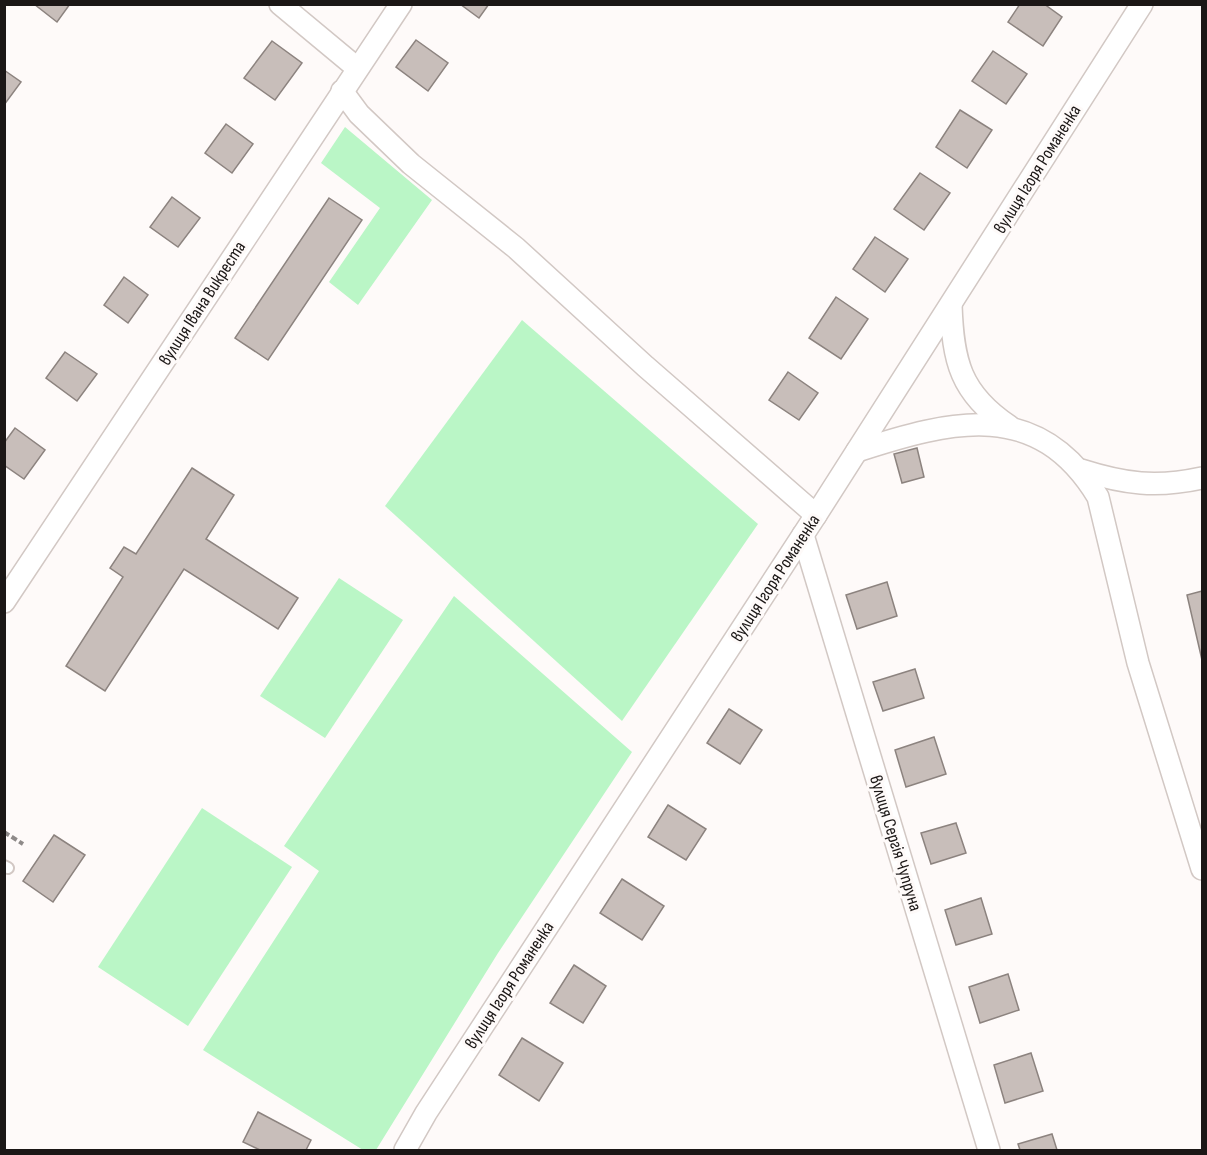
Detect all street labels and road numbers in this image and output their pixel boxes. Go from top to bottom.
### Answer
street label: вулиця Ігоря Романенка [989,101,1085,237]
street label: вулиця Івана Викреста [155,237,250,369]
street label: вулиця Ігоря Романенка [726,511,824,646]
street label: вулиця Сергія Чупруна [865,773,926,914]
street label: вулиця Ігоря Романенка [460,918,558,1053]

